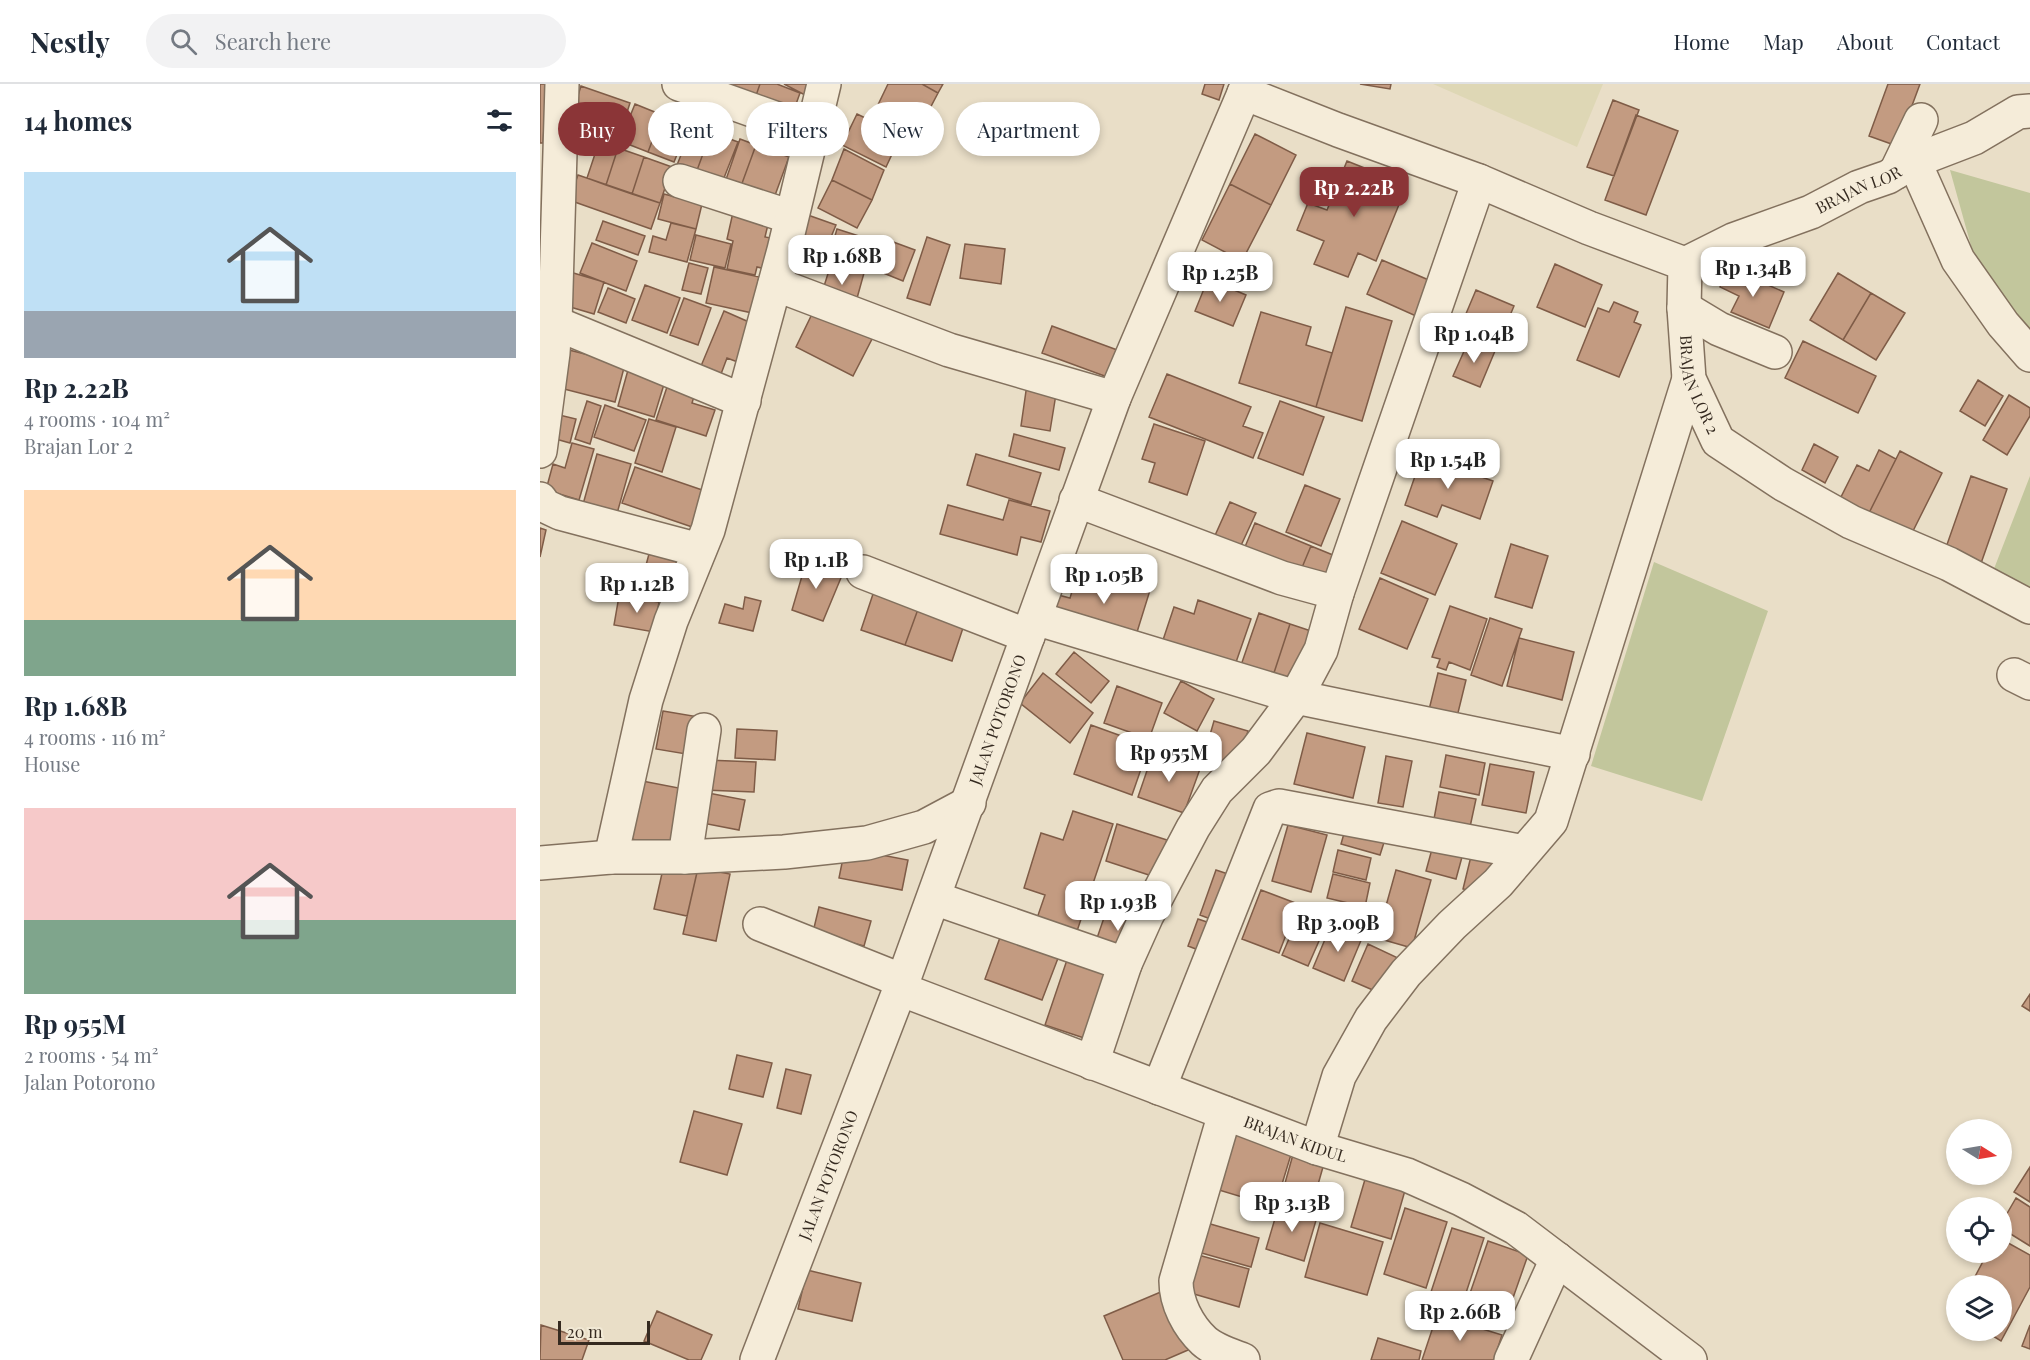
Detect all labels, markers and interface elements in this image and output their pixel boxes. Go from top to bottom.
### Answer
search box [146,14,566,68]
text: Nestly [30,23,110,60]
icon: search [167,25,200,58]
text: Search here [215,26,331,56]
text: Home [1674,27,1730,55]
text: Map [1763,27,1804,55]
text: About [1837,27,1893,55]
text: Contact [1926,27,2000,55]
chip: Buy [558,102,636,156]
chip: Rent [648,102,734,156]
chip: Filters [746,102,849,156]
chip: New [861,102,944,156]
chip: Apartment [956,102,1100,156]
text: 14 homes [24,103,132,138]
icon: filters [483,104,516,137]
street label: BRAJAN LOR [1812,160,1905,218]
pin: Rp 2.22B [1292,167,1416,218]
text: Rp 2.22B [1314,173,1394,200]
icon: home [216,211,324,319]
pin: Rp 1.68B [780,235,904,286]
text: Rp 1.68B [802,241,882,268]
pin: Rp 1.34B [1691,247,1815,298]
pin: Rp 1.25B [1158,252,1282,303]
text: Rp 1.34B [1715,253,1791,280]
text: Rp 1.25B [1182,258,1258,285]
pin: Rp 1.04B [1412,313,1536,364]
text: Rp 1.04B [1434,319,1514,346]
street label: BRAJAN LOR 2 [1676,334,1724,437]
text: Rp 2.22B [24,370,129,405]
text: 4 rooms · 104 m² [24,405,170,432]
text: Brajan Lor 2 [24,432,133,459]
pin: Rp 1.54B [1386,439,1510,490]
text: Rp 1.54B [1410,445,1486,472]
icon: home [216,529,324,637]
pin: Rp 1.1B [761,539,871,590]
text: Rp 1.1B [784,545,848,572]
pin: Rp 1.05B [1042,554,1166,605]
text: Rp 1.05B [1064,560,1144,587]
pin: Rp 1.12B [575,563,699,614]
text: Rp 1.12B [599,569,675,596]
street label: JALAN POTORONO [963,651,1030,789]
text: Rp 1.68B [24,688,127,723]
text: 4 rooms · 116 m² [24,723,166,750]
pin: Rp 955M [1114,732,1224,783]
text: Rp 955M [1130,738,1208,765]
text: House [24,750,80,777]
icon: home [216,847,324,955]
pin: Rp 1.93B [1056,881,1180,932]
text: Rp 1.93B [1079,887,1157,914]
pin: Rp 3.09B [1276,902,1400,953]
text: Rp 3.09B [1297,908,1379,935]
text: Rp 955M [24,1006,126,1041]
text: 2 rooms · 54 m² [24,1041,159,1068]
text: Jalan Potorono [24,1068,155,1095]
street label: JALAN POTORONO [793,1107,862,1244]
street label: BRAJAN KIDUL [1241,1110,1350,1166]
north arrow [1946,1119,2012,1185]
map controls [1946,1119,2012,1341]
pin: Rp 3.13B [1230,1182,1354,1233]
text: Rp 3.13B [1254,1188,1330,1215]
button: locate [1946,1197,2012,1263]
button: layers [1946,1275,2012,1341]
pin: Rp 2.66B [1398,1291,1522,1342]
text: Rp 2.66B [1419,1297,1501,1324]
scale bar [558,1318,650,1346]
text: 20 m [567,1321,602,1342]

